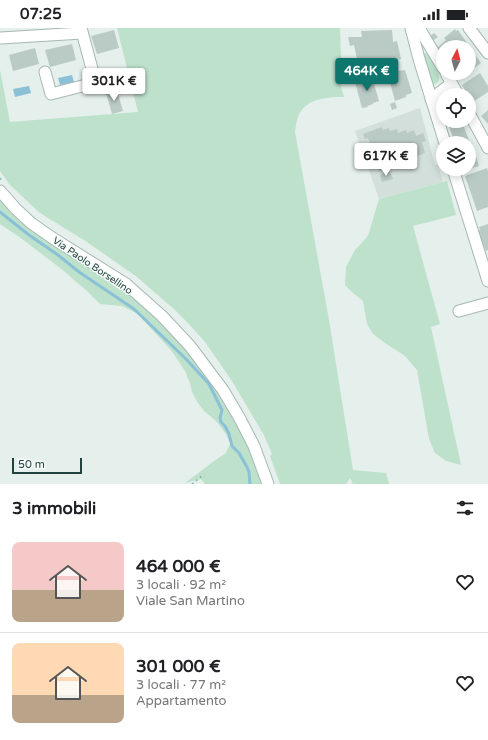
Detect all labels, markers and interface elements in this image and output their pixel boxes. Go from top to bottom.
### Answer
text: 07:25 [20,5,62,23]
north arrow [436,40,476,80]
map controls [436,40,476,176]
pin: 464K € [334,58,400,92]
text: 464K € [344,63,390,79]
pin: 301K € [81,68,147,102]
text: 301K € [91,73,137,89]
button: locate [436,88,476,128]
button: layers [436,136,476,176]
pin: 617K € [353,143,419,177]
text: 617K € [363,148,409,164]
street label: Via Paolo Borsellino [50,235,135,297]
scale bar [12,456,82,475]
text: 50 m [18,458,45,471]
icon: filters [454,497,476,519]
text: 3 immobili [12,498,96,519]
text: 464 000 € [136,556,221,577]
icon: home [44,558,92,606]
icon: heart [454,571,476,593]
text: 3 locali · 92 m² [136,577,226,593]
text: Viale San Martino [136,593,245,609]
text: 301 000 € [136,656,221,677]
icon: home [44,659,92,707]
icon: heart [454,672,476,694]
text: 3 locali · 77 m² [136,677,226,693]
text: Appartamento [136,693,226,709]

